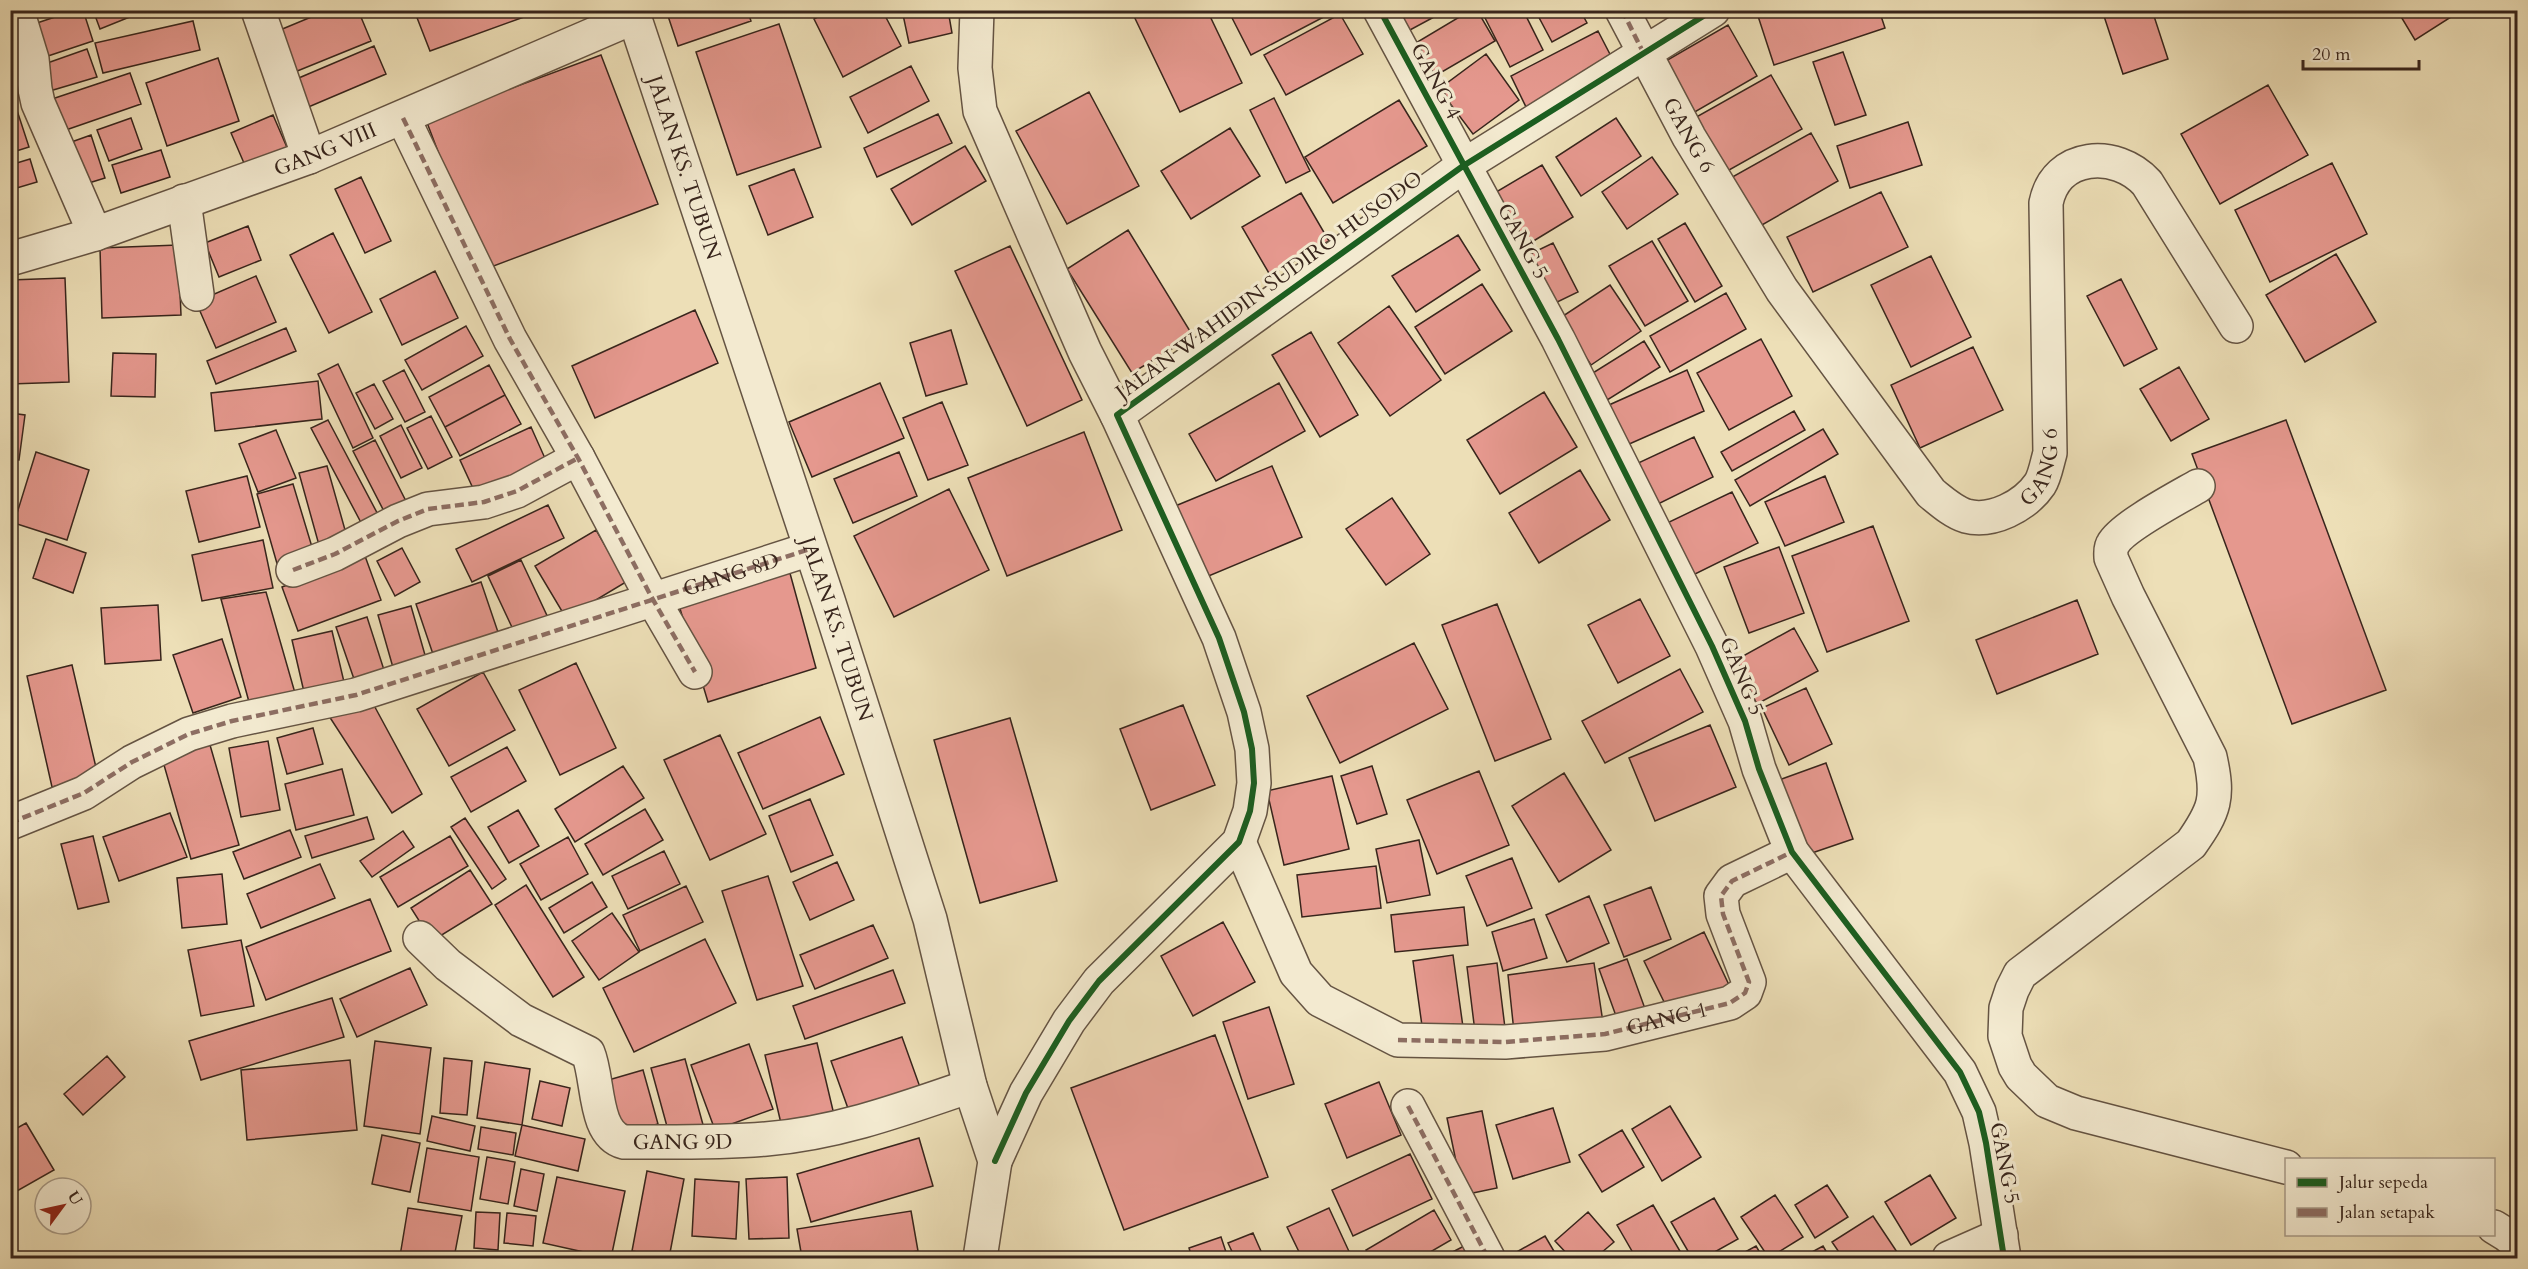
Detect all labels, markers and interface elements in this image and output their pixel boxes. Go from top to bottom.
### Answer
scale bar [2303,33,2418,71]
street label: GANG 4 [1403,38,1468,125]
text: 20 m [2312,42,2351,67]
street label: JALAN KS. TUBUN [639,69,728,264]
street label: GANG 6 [1656,93,1722,179]
street label: GANG VIII [270,116,381,183]
street label: JALAN WAHIDIN SUDIRO HUSODO [1108,164,1429,408]
street label: GANG 5 [1490,198,1555,284]
street label: GANG 6 [2013,428,2065,513]
street label: JALAN KS. TUBUN [792,530,880,725]
street label: GANG 8D [679,546,783,604]
street label: GANG 5 [1712,633,1771,720]
street label: GANG 1 [1624,995,1711,1043]
street label: GANG 5 [1982,1120,2027,1206]
street label: GANG 9D [633,1127,733,1157]
legend [2285,1158,2495,1236]
text: Jalur sepeda [2336,1170,2428,1195]
north arrow [33,1176,93,1236]
text: U [62,1187,88,1210]
text: Jalan setapak [2336,1200,2435,1225]

